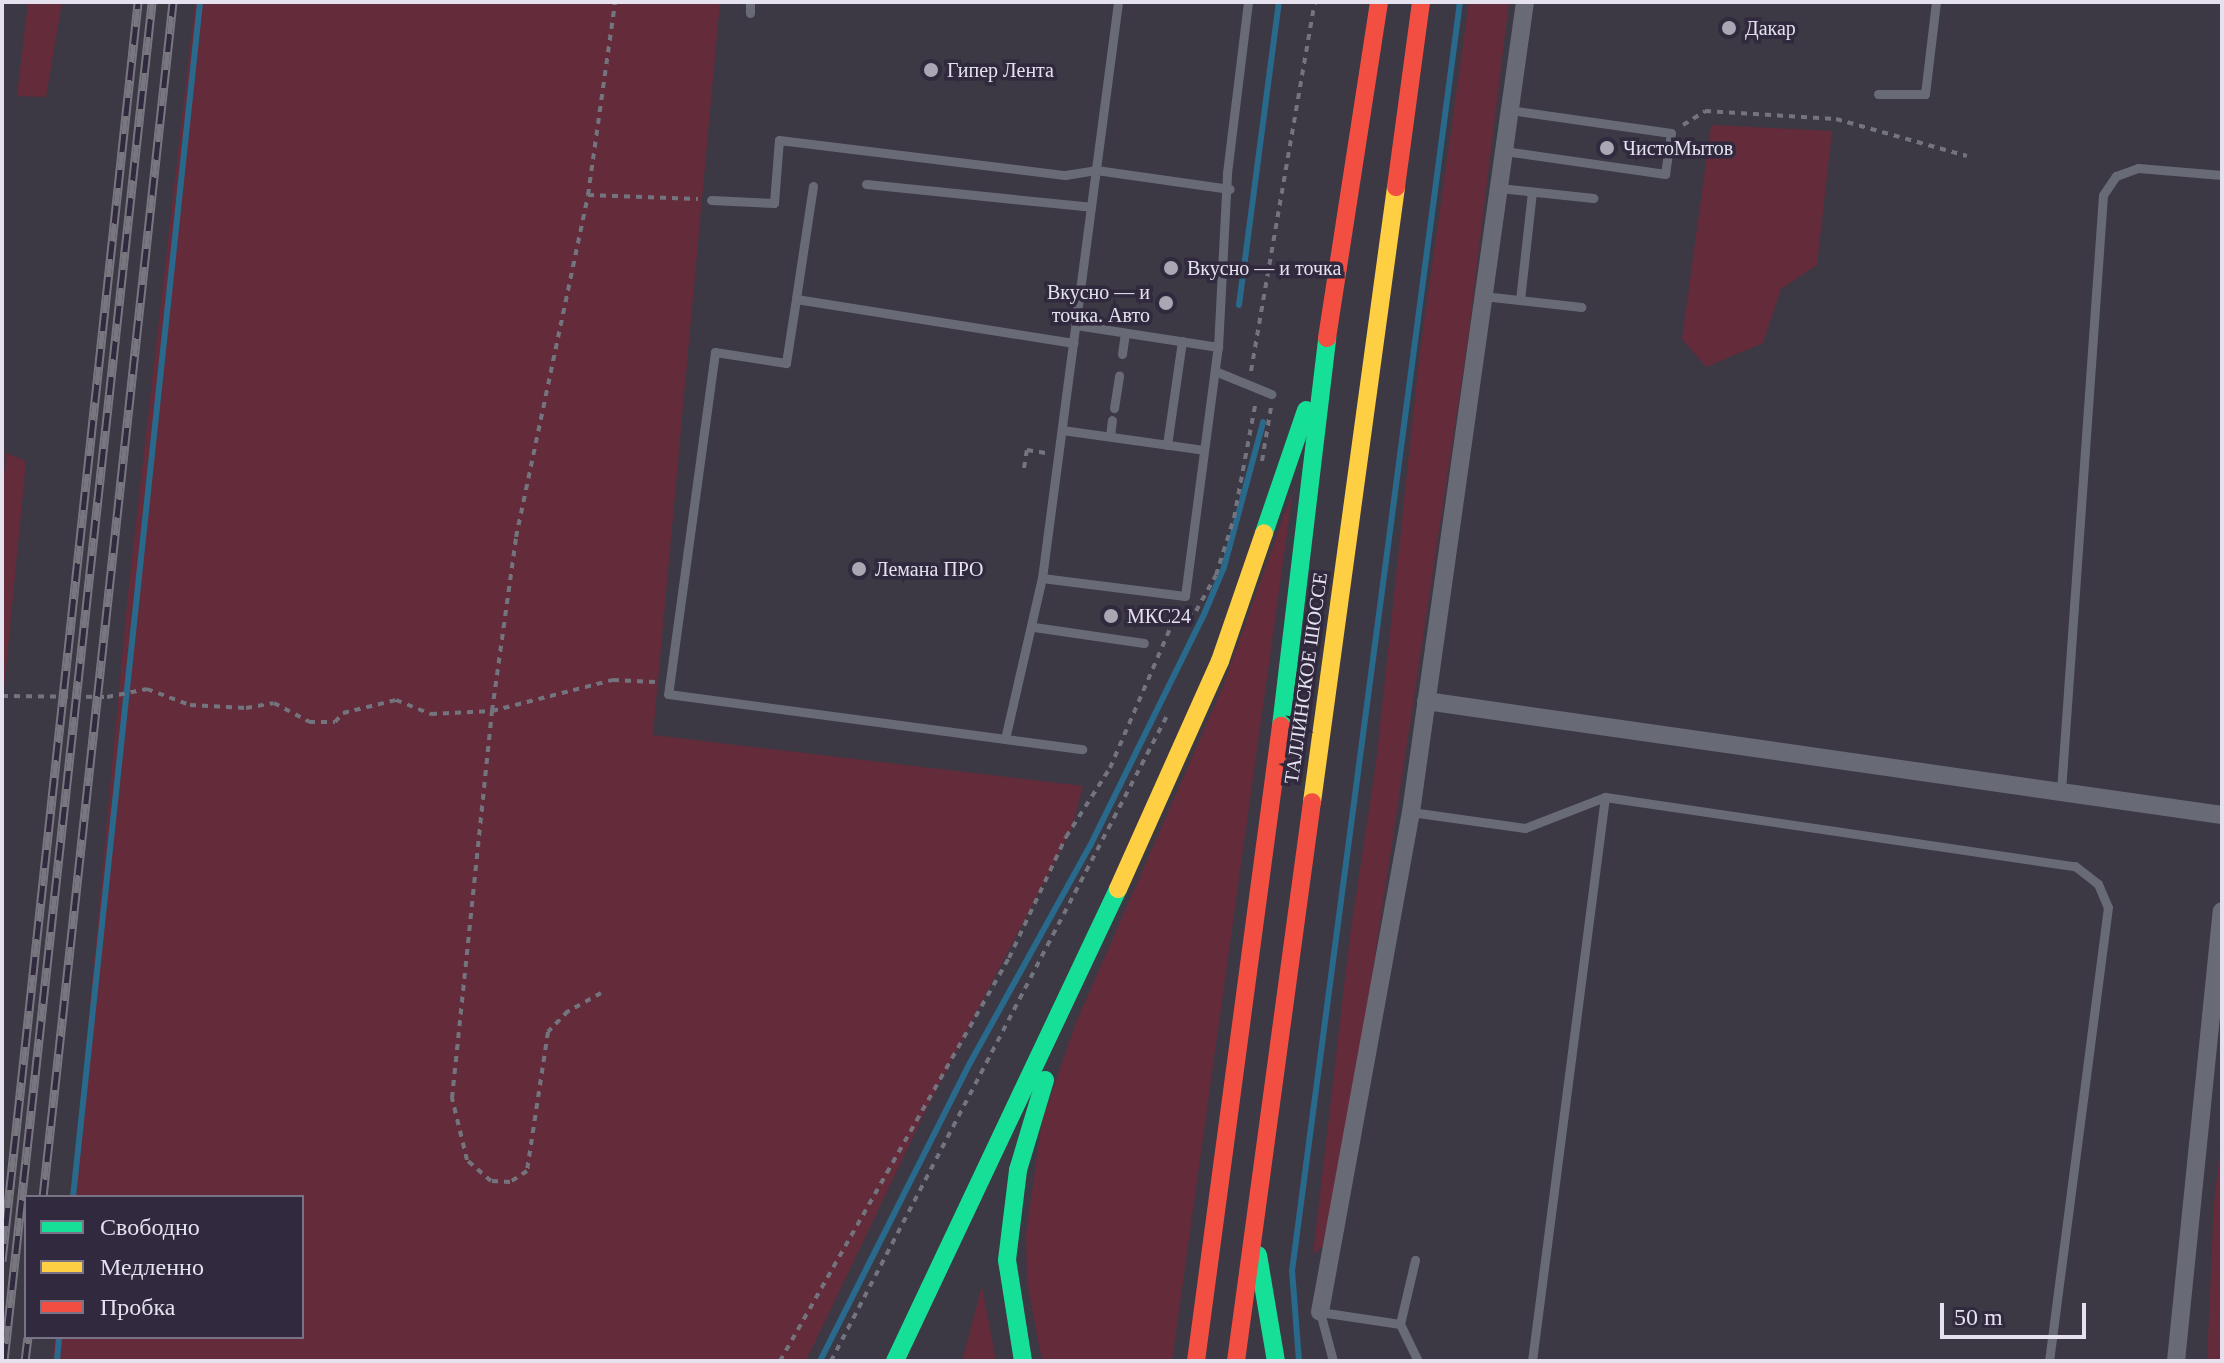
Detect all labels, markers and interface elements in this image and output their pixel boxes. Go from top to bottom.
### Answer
place label: Дакар [1745,16,1796,40]
marker: Дакар [1720,19,1738,37]
place label: Гипер Лента [947,58,1054,82]
marker: Гипер Лента [922,61,940,79]
place label: ЧистоМытов [1623,136,1733,160]
marker: ЧистоМытов [1598,139,1616,157]
place label: Вкусно — и точка [1187,256,1341,280]
marker: Вкусно — и точка [1162,259,1180,277]
place label: Вкусно — и точка. Авто [1047,280,1150,327]
marker: Вкусно — и точка. Авто [1157,294,1175,312]
place label: Лемана ПРО [875,557,984,581]
marker: Лемана ПРО [850,560,868,578]
street label: ТАЛЛИНСКОЕ ШОССЕ [1279,571,1333,785]
place label: МКС24 [1127,604,1191,628]
marker: МКС24 [1102,607,1120,625]
legend [24,1195,304,1339]
text: Свободно [100,1214,200,1240]
text: Медленно [100,1254,204,1280]
scale bar [1944,1287,2090,1337]
text: Пробка [100,1294,176,1320]
text: 50 m [1954,1304,2003,1330]

